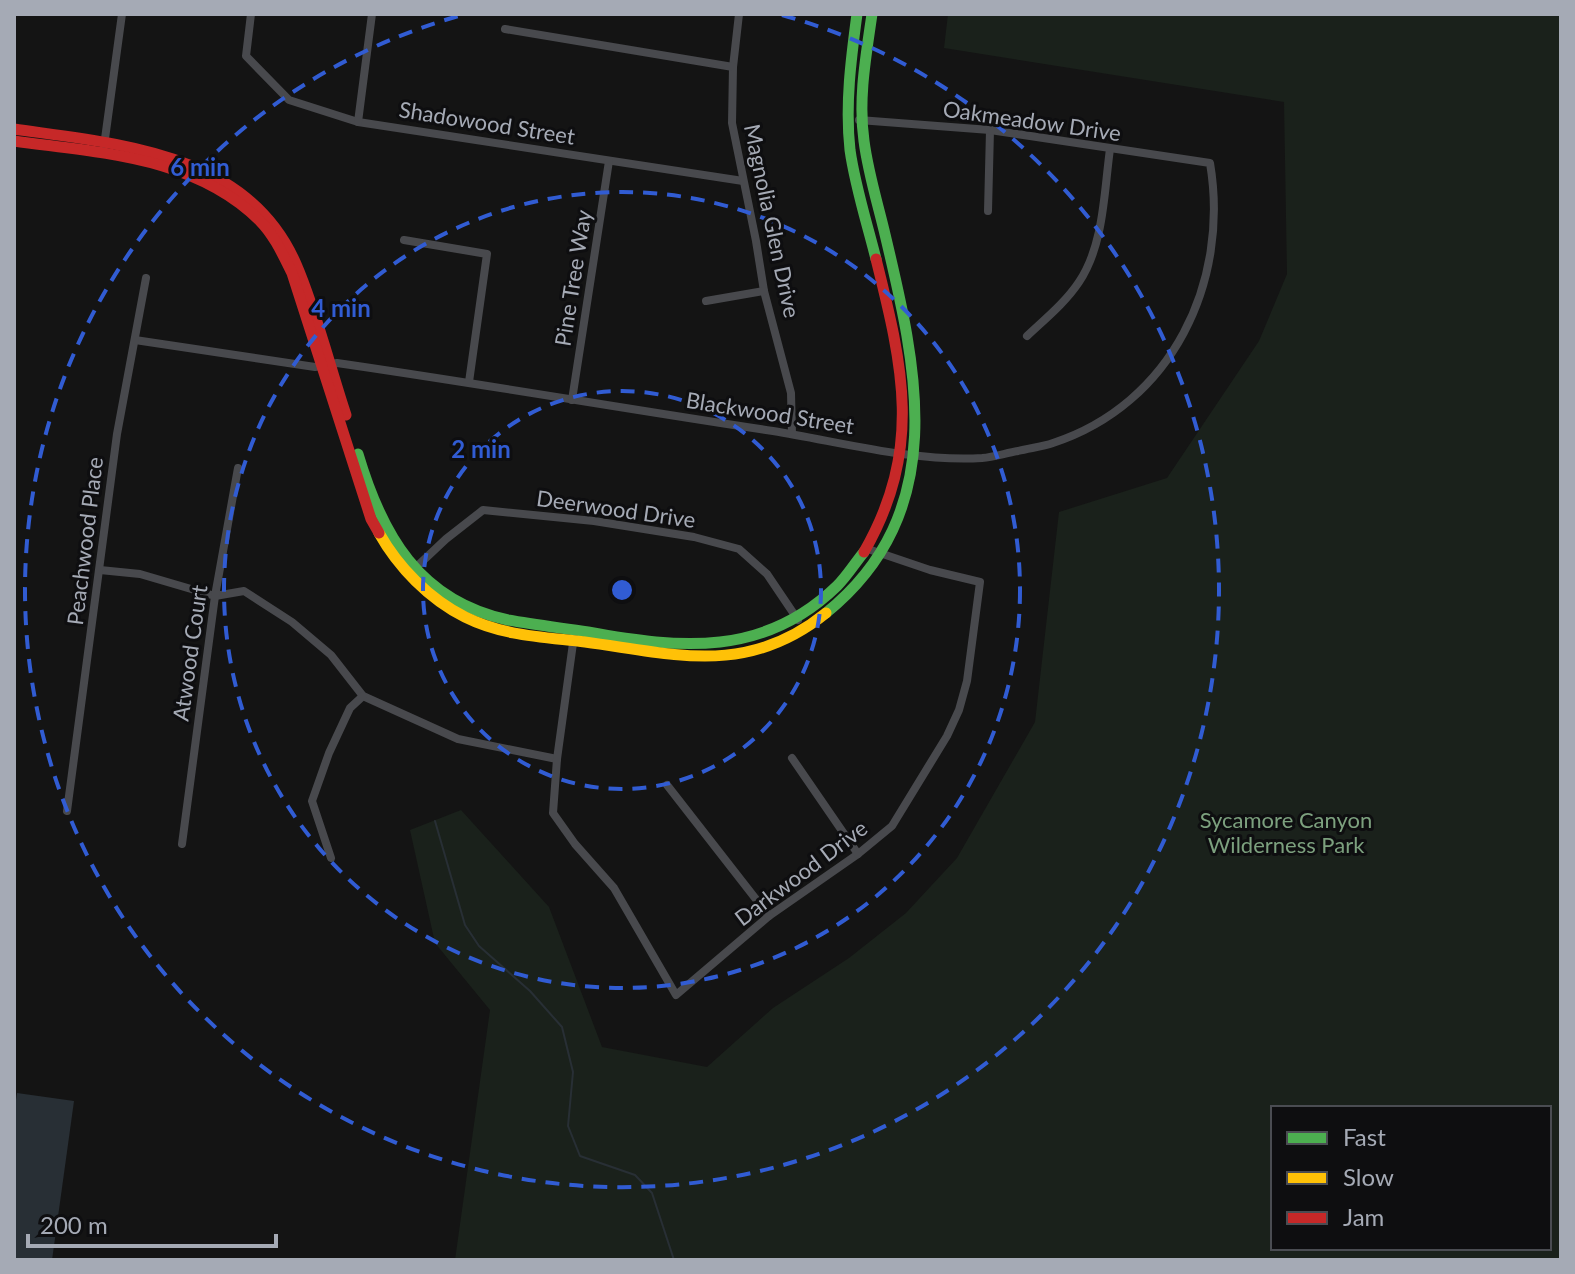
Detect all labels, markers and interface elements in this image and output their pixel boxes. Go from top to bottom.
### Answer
street label: Shadowood Street [397,95,577,150]
street label: Oakmeadow Drive [941,95,1123,146]
street label: Magnolia Glen Drive [739,122,806,320]
text: 6 min [170,152,230,181]
street label: Pine Tree Way [548,207,597,348]
text: 4 min [311,293,371,322]
street label: Blackwood Street [684,386,856,439]
text: 2 min [451,434,511,463]
street label: Peachwood Place [61,455,108,627]
street label: Deerwood Drive [535,484,697,533]
centre of rings [608,576,636,604]
street label: Atwood Court [167,583,212,723]
park label: Sycamore Canyon Wilderness Park [1200,806,1372,858]
street label: Darkwood Drive [729,814,872,931]
legend [1271,1106,1551,1250]
text: Fast [1343,1122,1386,1151]
text: Slow [1343,1162,1394,1191]
scale bar [28,1198,276,1248]
text: Jam [1343,1202,1384,1231]
text: 200 m [40,1210,108,1239]

